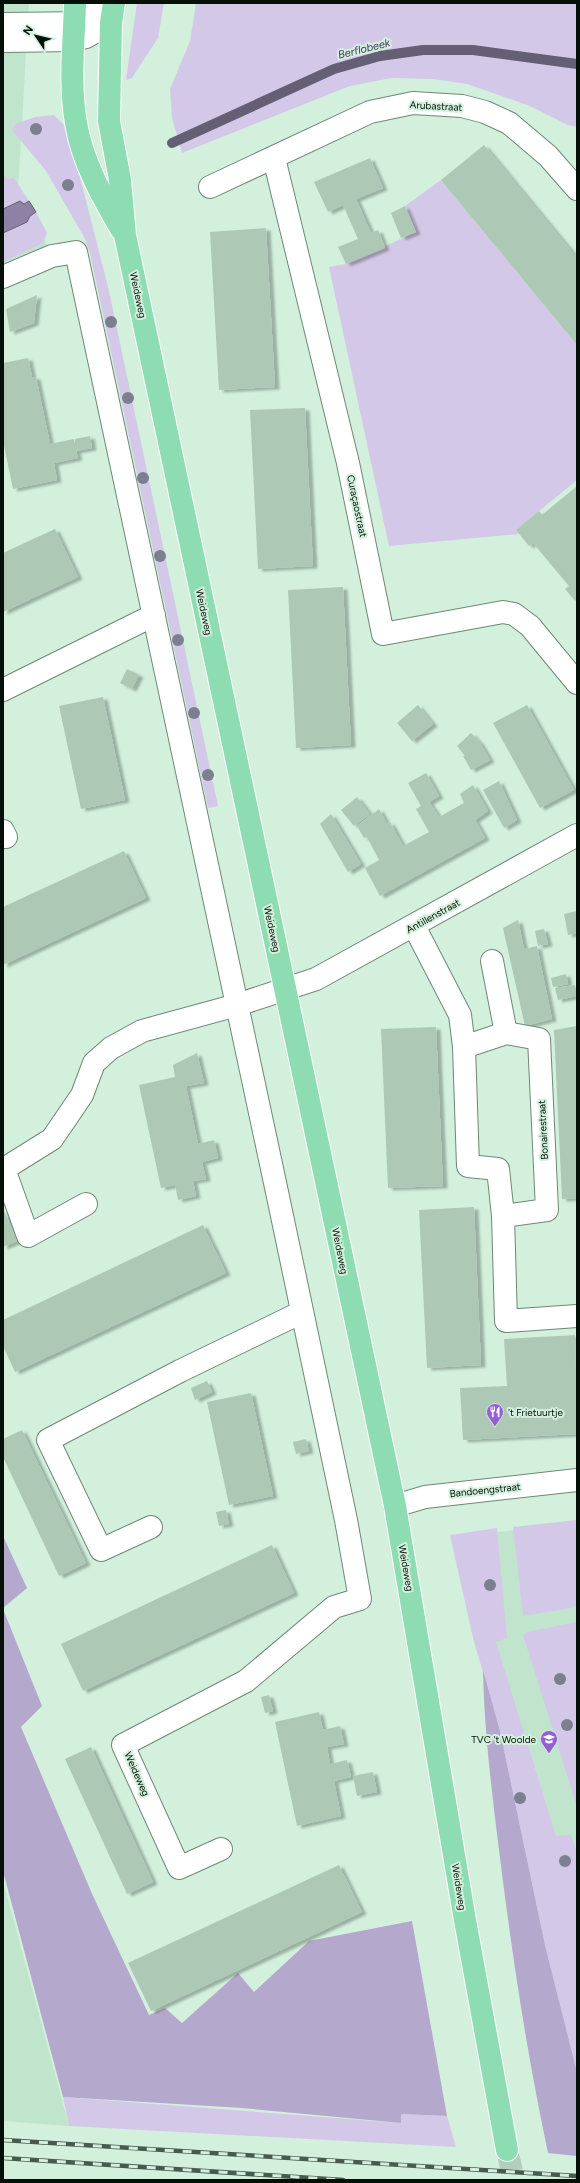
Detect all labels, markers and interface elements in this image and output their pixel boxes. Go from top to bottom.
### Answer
north arrow [16,16,56,56]
text: N [20,23,36,38]
water label: Berflobeek [337,36,392,62]
street label: Arubastraat [409,98,463,114]
street label: Weideweg [127,271,149,320]
street label: Curaçaostraat [344,474,370,539]
street label: Weideweg [193,588,215,637]
street label: Antillenstraat [404,896,462,936]
street label: Weideweg [261,905,283,954]
street label: Bonairestraat [535,1100,551,1160]
street label: Weideweg [329,1227,351,1276]
restaurant icon: 't Frietuurtje [485,1402,505,1427]
place label: 't Frietuurtje [508,1406,564,1419]
street label: Bandoengstraat [449,1480,521,1500]
street label: Weideweg [395,1544,417,1593]
school or university icon: TVC 't Woolde [539,1729,559,1754]
place label: TVC 't Woolde [471,1733,537,1746]
street label: Weideweg [121,1750,153,1798]
street label: Weideweg [449,1863,469,1911]

